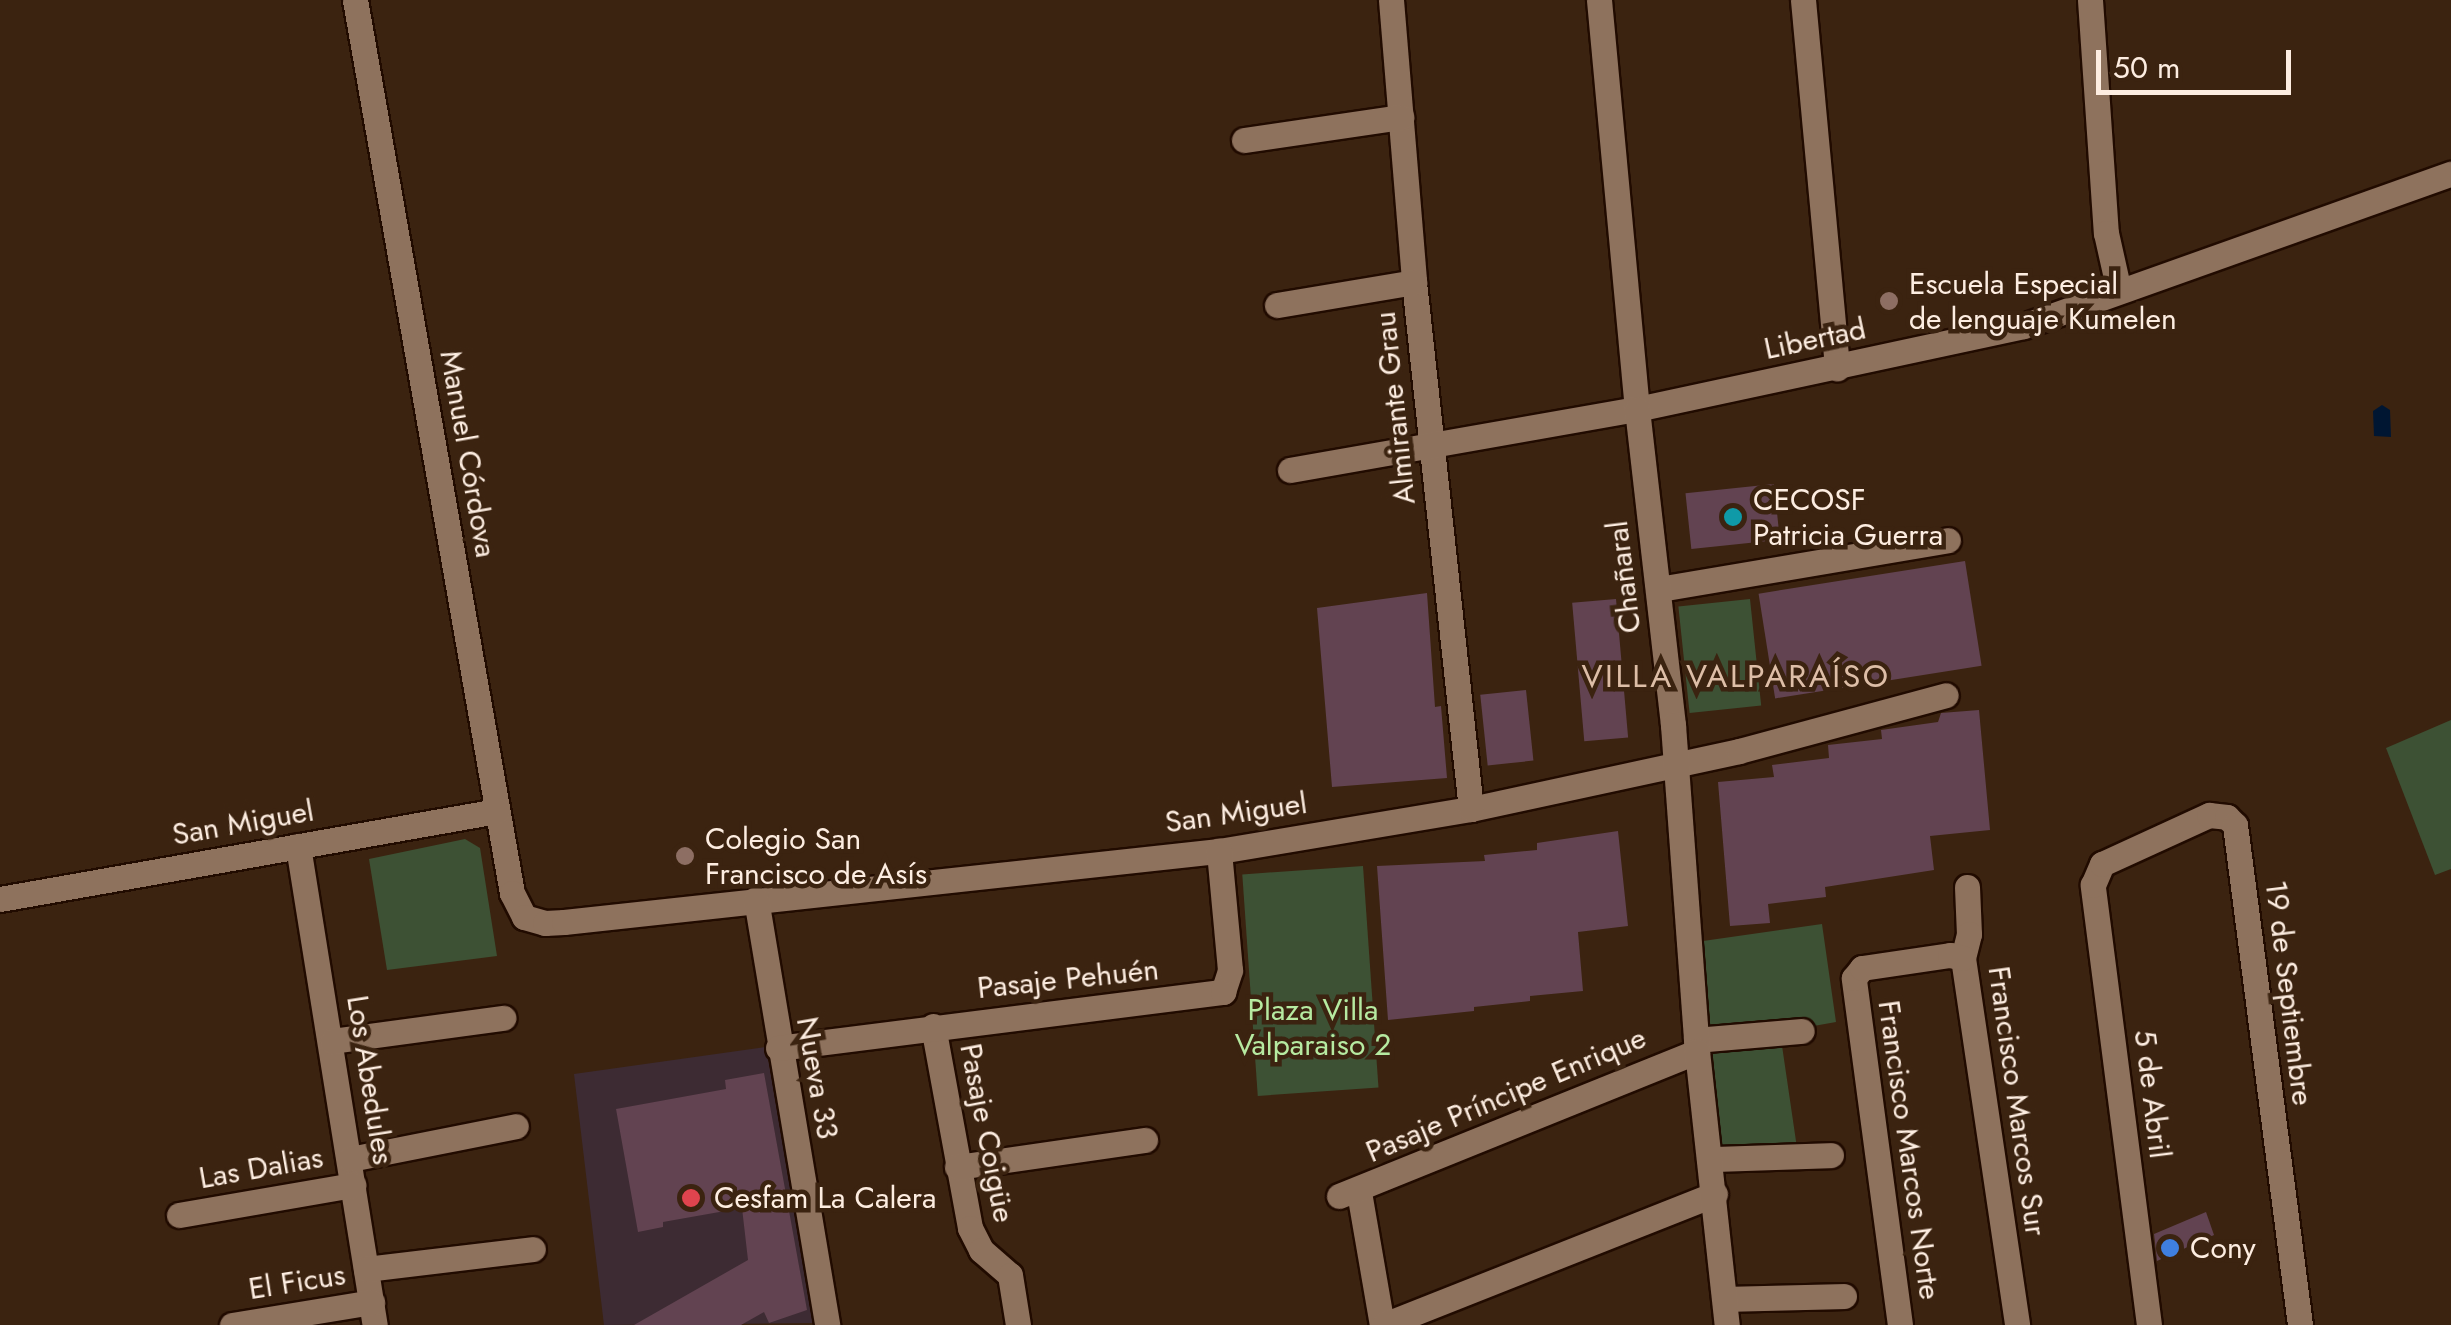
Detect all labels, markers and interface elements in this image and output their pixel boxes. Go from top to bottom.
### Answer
scale bar [2101,30,2296,92]
text: 50 m [2113,46,2180,89]
place label: Escuela Especial de lenguaje Kumelen [1909,266,2177,336]
marker: Escuela Especial de lenguaje Kumelen [1878,290,1900,312]
street label: Almirante Grau [1367,310,1423,506]
street label: Libertad [1761,311,1869,367]
street label: Manuel Córdova [432,348,504,560]
place label: CECOSF Patricia Guerra [1753,482,1943,552]
marker: CECOSF Patricia Guerra [1722,506,1744,528]
street label: Chañaral [1599,519,1649,635]
district label: VILLA VALPARAÍSO [1582,657,1890,695]
street label: San Miguel [1163,785,1309,841]
street label: San Miguel [170,793,316,853]
place label: Colegio San Francisco de Asís [705,821,927,892]
marker: Colegio San Francisco de Asís [674,845,696,867]
street label: 19 de Septiembre [2257,878,2321,1108]
street label: Pasaje Pehuén [976,952,1160,1006]
street label: Francisco Marcos Sur [1980,964,2054,1238]
park label: Plaza Villa Valparaiso 2 [1235,992,1391,1062]
street label: Los Abedules [339,993,401,1167]
street label: Francisco Marcos Norte [1870,998,1948,1302]
street label: Nueva 33 [789,1014,845,1142]
street label: Pasaje Príncipe Enrique [1361,1020,1651,1170]
street label: 5 de Abril [2126,1028,2178,1160]
street label: Pasaje Coigüe [952,1040,1022,1226]
street label: Las Dalias [196,1139,326,1197]
place label: Cesfam La Calera [714,1180,936,1216]
marker: Cesfam La Calera [678,1185,704,1211]
place label: Cony [2190,1230,2256,1266]
marker: Cony [2159,1237,2181,1259]
street label: El Ficus [246,1257,348,1307]

